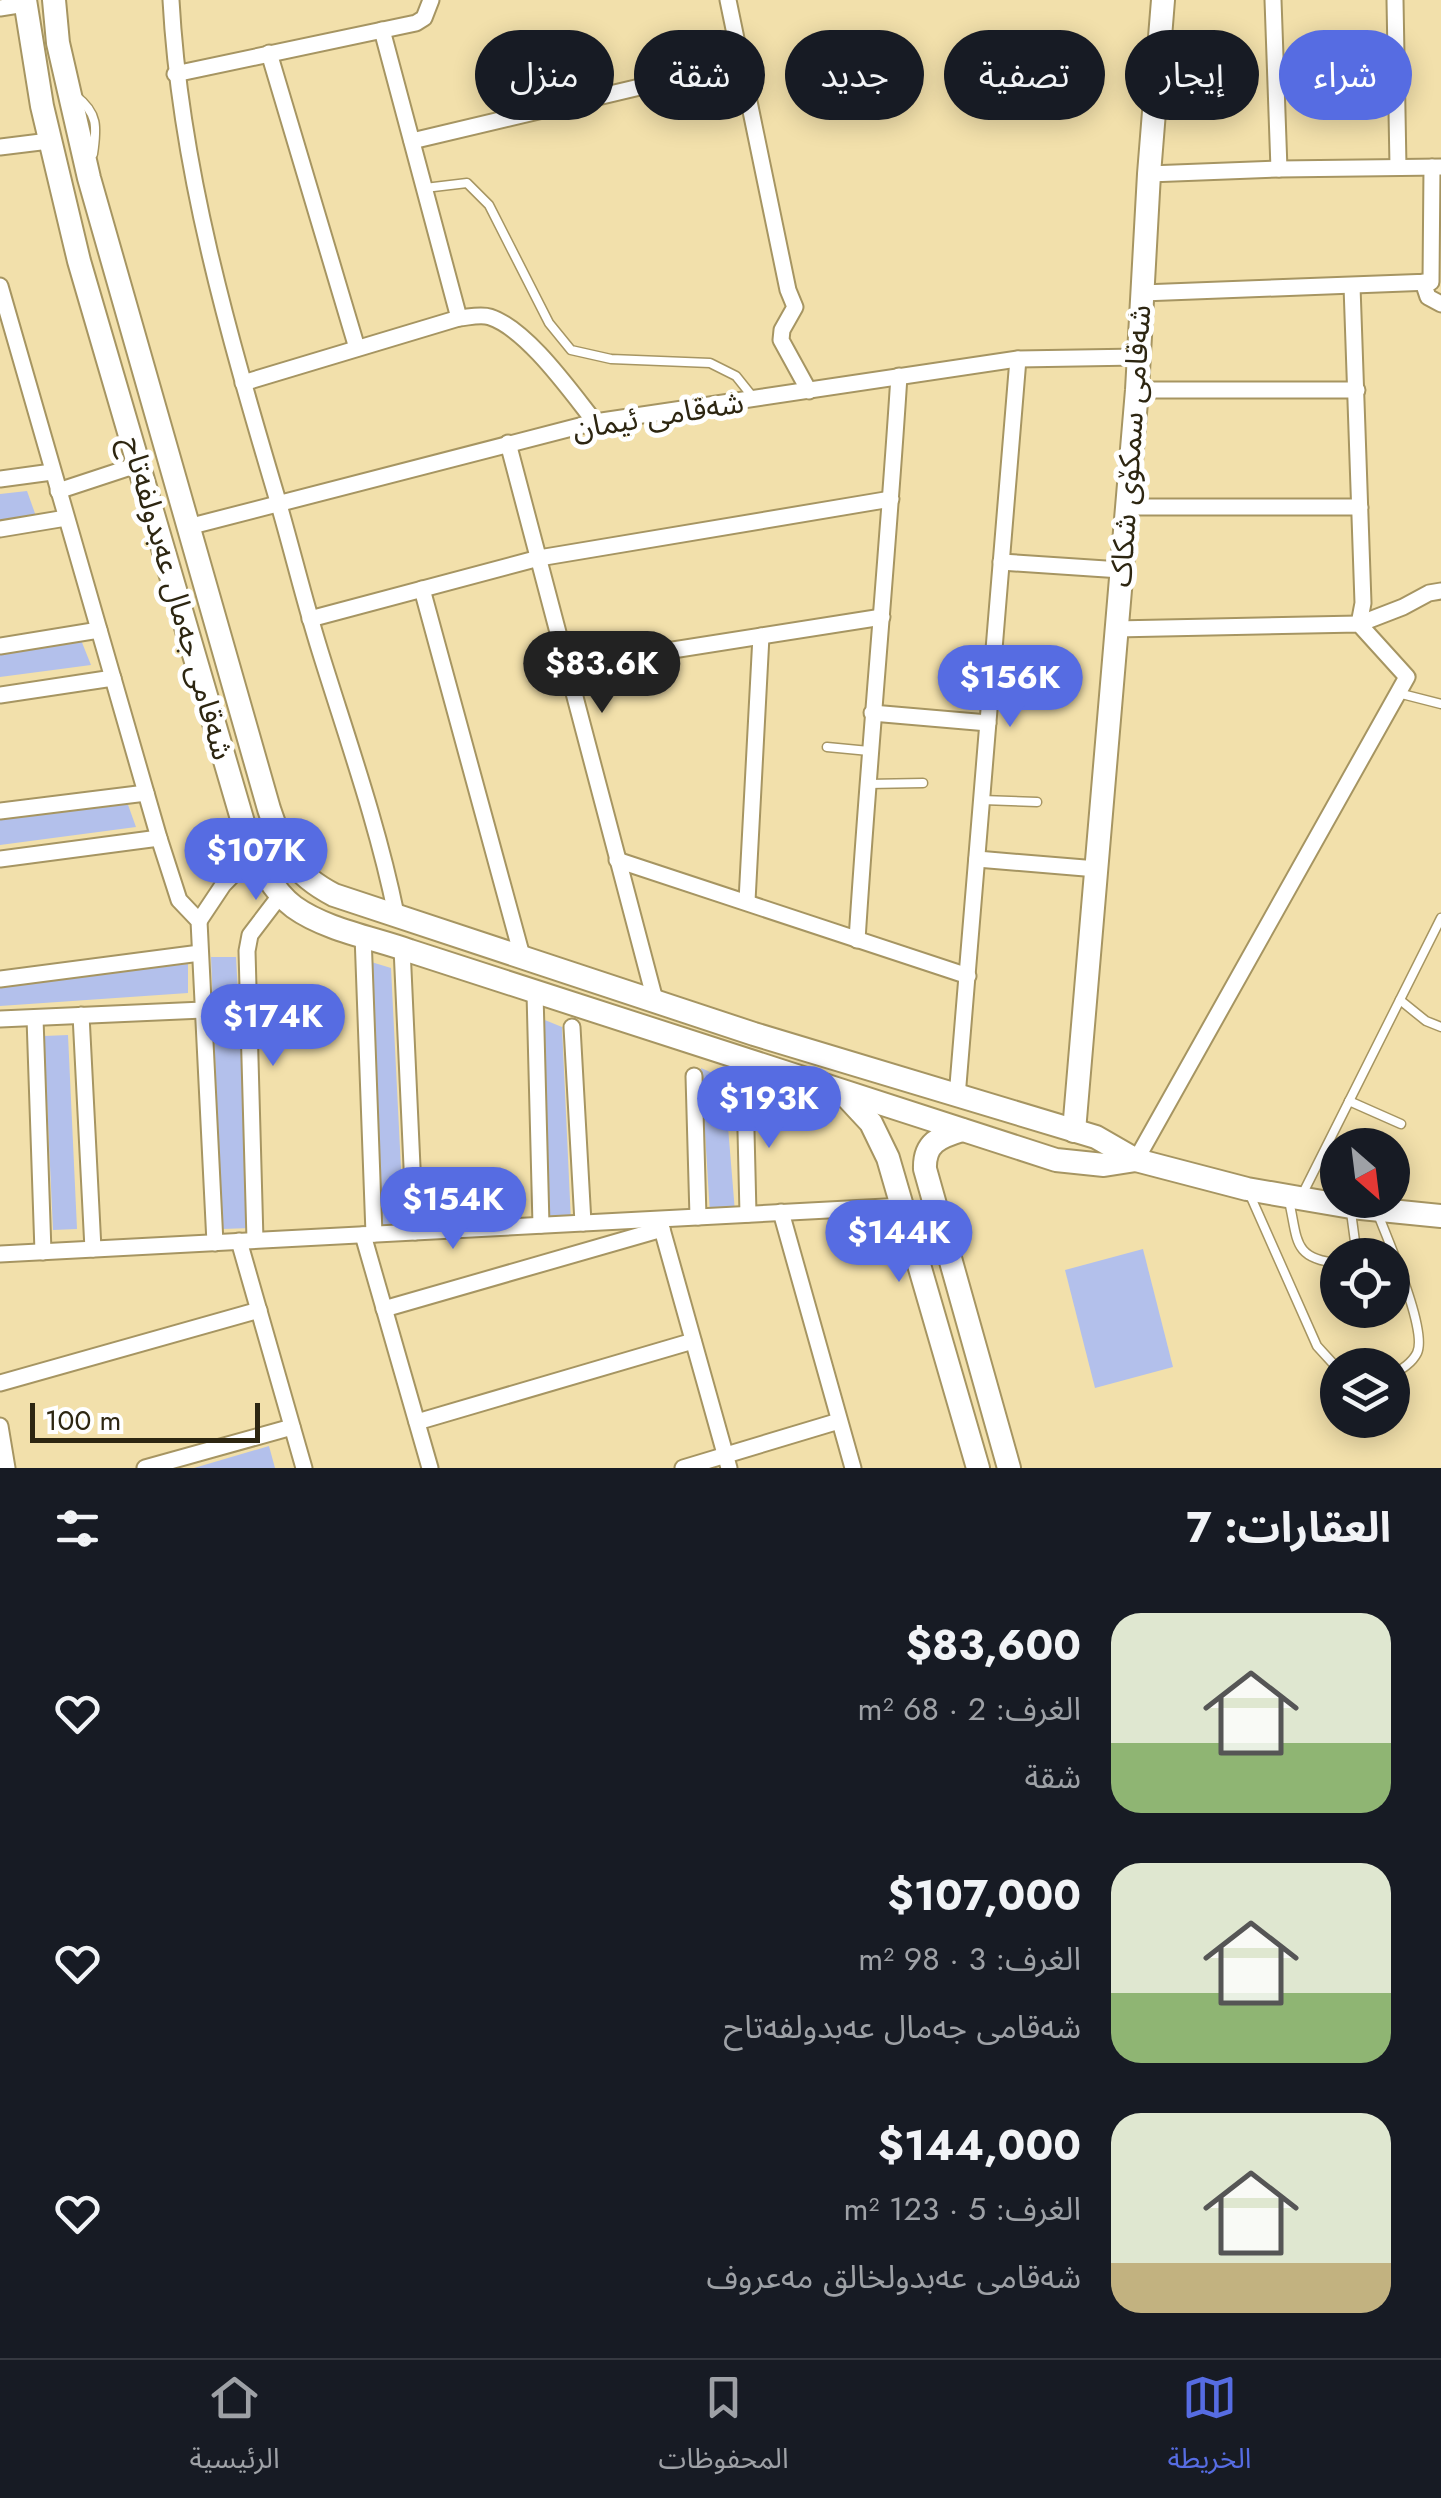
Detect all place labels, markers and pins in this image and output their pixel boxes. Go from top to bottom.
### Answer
pin: $83.6K [521,631,683,716]
pin: $156K [940,645,1080,730]
pin: $107K [186,818,326,903]
pin: $174K [203,984,343,1069]
pin: $193K [699,1066,839,1151]
pin: $154K [383,1167,523,1252]
pin: $144K [829,1200,969,1285]

